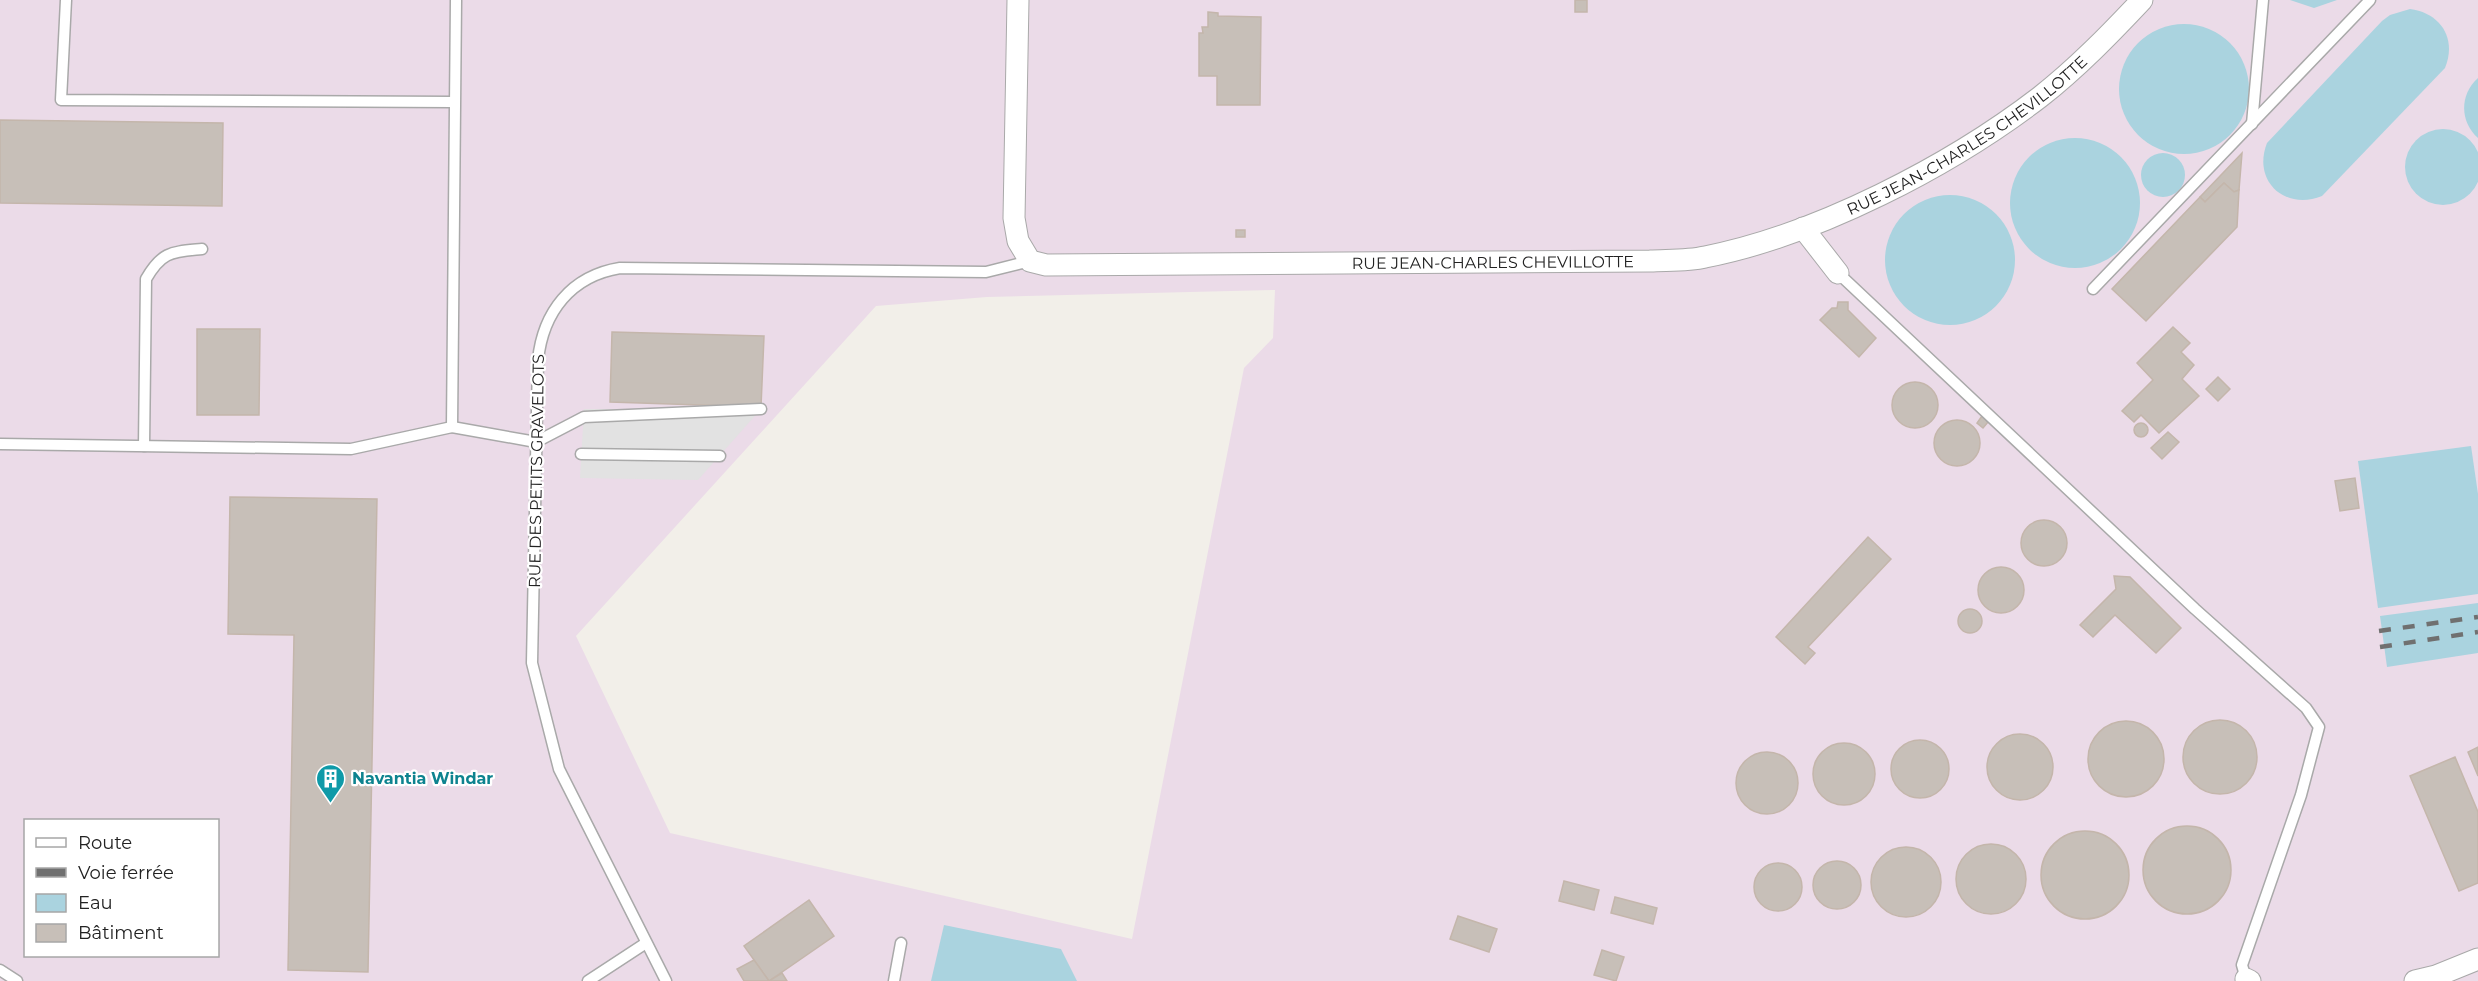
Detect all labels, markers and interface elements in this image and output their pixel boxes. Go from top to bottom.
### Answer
street label: RUE JEAN-CHARLES CHEVILLOTTE [1844,52,2091,219]
street label: RUE JEAN-CHARLES CHEVILLOTTE [1352,252,1634,273]
street label: RUE DES PETITS GRAVELOTS [525,354,548,588]
building icon: Navantia Windar [315,762,347,804]
place label: Navantia Windar [352,769,493,788]
legend [24,819,219,957]
text: Route [78,832,132,854]
text: Voie ferrée [78,862,174,884]
text: Eau [78,892,113,914]
text: Bâtiment [78,922,164,944]

